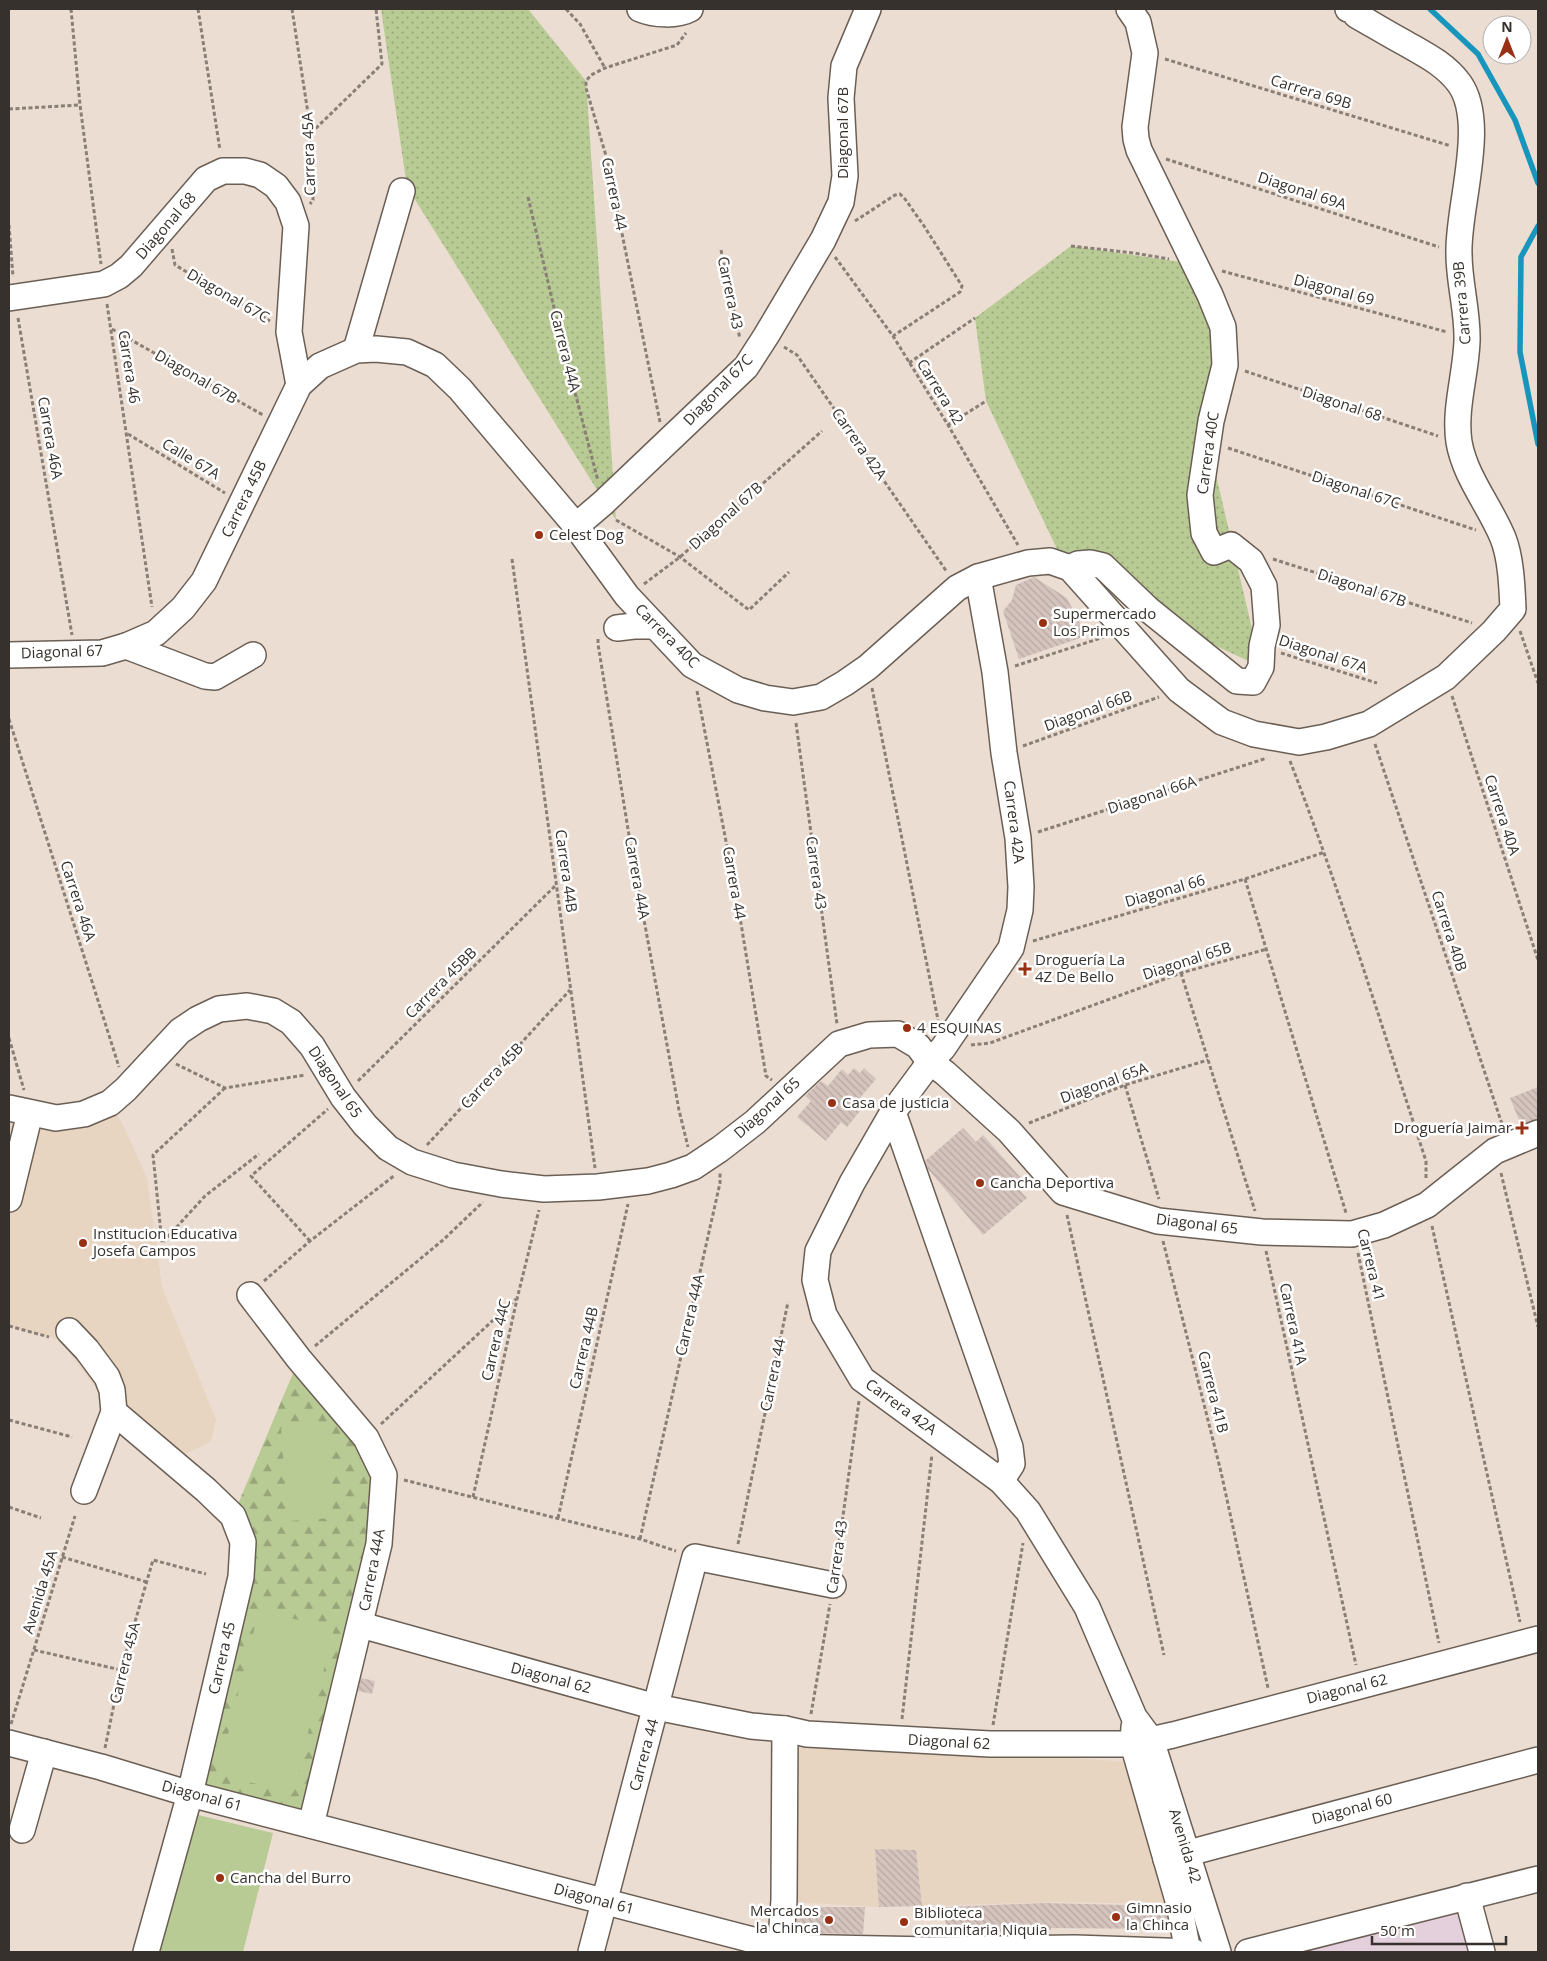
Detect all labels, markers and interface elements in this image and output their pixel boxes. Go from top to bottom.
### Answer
north arrow [1482,15,1532,65]
text: N [1501,17,1513,36]
street label: Carrera 69B [1268,69,1354,113]
street label: Diagonal 67B [832,87,852,179]
street label: Carrera 45A [297,111,319,196]
street label: Carrera 44 [598,156,633,232]
street label: Diagonal 69A [1255,166,1350,214]
street label: Diagonal 68 [131,188,200,263]
street label: Carrera 43 [714,255,748,331]
street label: Carrera 39B [1447,261,1475,346]
street label: Diagonal 67C [184,263,273,327]
street label: Diagonal 69 [1292,269,1377,309]
street label: Carrera 44A [546,308,586,394]
street label: Carrera 46 [114,329,146,405]
street label: Diagonal 67B [152,344,241,408]
street label: Diagonal 67C [678,349,756,429]
street label: Carrera 42 [913,355,969,428]
street label: Diagonal 68 [1300,381,1385,425]
street label: Carrera 46A [34,395,68,481]
street label: Carrera 42A [828,404,892,484]
street label: Carrera 40C [1191,410,1223,496]
street label: Calle 67A [159,433,225,484]
street label: Carrera 45B [216,457,270,541]
street label: Diagonal 67C [1309,465,1403,513]
street label: Diagonal 67B [684,477,766,554]
place label: Celest Dog [549,524,624,544]
marker: Celest Dog [533,529,545,541]
street label: Diagonal 67B [1315,563,1409,611]
street label: Carrera 40C [631,599,704,672]
place label: Supermercado Los Primos [1053,603,1156,640]
marker: Supermercado Los Primos [1037,617,1049,629]
street label: Diagonal 67A [1276,629,1371,677]
street label: Diagonal 67 [20,640,104,662]
street label: Diagonal 66B [1041,685,1134,735]
street label: Diagonal 66A [1105,770,1199,818]
street label: Carrera 40A [1481,772,1526,858]
street label: Carrera 42A [1000,779,1030,865]
street label: Carrera 44B [551,828,583,914]
street label: Carrera 44A [621,835,655,921]
street label: Carrera 43 [802,835,832,911]
street label: Carrera 44 [719,845,751,921]
street label: Carrera 46A [57,858,102,944]
street label: Diagonal 66 [1122,869,1207,911]
street label: Carrera 40B [1428,888,1472,974]
street label: Diagonal 65B [1140,936,1234,984]
street label: Carrera 45BB [400,942,480,1022]
place label: Droguería La 4Z De Bello [1035,949,1125,986]
marker: Droguería La 4Z De Bello [1019,963,1031,975]
place label: 4 ESQUINAS [917,1017,1002,1037]
marker: 4 ESQUINAS [901,1022,913,1034]
street label: Carrera 45B [455,1038,527,1113]
street label: Diagonal 65 [304,1042,367,1121]
street label: Diagonal 65A [1057,1057,1151,1107]
street label: Diagonal 65 [729,1072,804,1142]
place label: Casa de justicia [842,1092,949,1112]
marker: Casa de justicia [826,1097,838,1109]
place label: Droguería Jaimar [1394,1117,1512,1137]
marker: Droguería Jaimar [1516,1122,1528,1134]
place label: Cancha Deportiva [990,1172,1114,1192]
marker: Cancha Deportiva [974,1177,986,1189]
street label: Diagonal 65 [1155,1208,1239,1238]
place label: Institucion Educativa Josefa Campos [91,1223,238,1260]
street label: Carrera 41 [1353,1226,1391,1303]
marker: Institucion Educativa Josefa Campos [77,1237,89,1249]
street label: Carrera 44A [670,1271,708,1358]
street label: Carrera 41A [1276,1281,1313,1367]
street label: Carrera 44C [476,1297,514,1383]
street label: Carrera 44B [564,1305,602,1391]
street label: Carrera 44 [755,1336,790,1413]
street label: Carrera 41B [1194,1349,1234,1435]
street label: Carrera 42A [862,1374,942,1439]
street label: Carrera 43 [821,1519,851,1595]
street label: Carrera 44A [353,1526,389,1613]
street label: Avenida 45A [17,1547,61,1636]
street label: Carrera 45A [104,1619,144,1706]
street label: Carrera 45 [203,1619,239,1696]
street label: Diagonal 62 [509,1657,594,1697]
street label: Diagonal 62 [1304,1668,1389,1708]
street label: Carrera 44 [624,1716,662,1793]
street label: Diagonal 62 [907,1729,991,1753]
street label: Diagonal 61 [160,1775,245,1815]
street label: Diagonal 60 [1309,1788,1394,1828]
street label: Avenida 42 [1165,1806,1207,1885]
place label: Cancha del Burro [230,1867,351,1887]
marker: Cancha del Burro [214,1872,226,1884]
street label: Diagonal 61 [552,1878,637,1918]
place label: Gimnasio la Chinca [1126,1897,1192,1934]
place label: Mercados la Chinca [750,1900,819,1937]
place label: Biblioteca comunitaria Niquia [914,1902,1048,1939]
marker: Gimnasio la Chinca [1110,1911,1122,1923]
marker: Mercados la Chinca [823,1914,835,1926]
scale bar [1372,1914,1506,1946]
marker: Biblioteca comunitaria Niquia [898,1916,910,1928]
text: 50 m [1380,1920,1415,1940]

